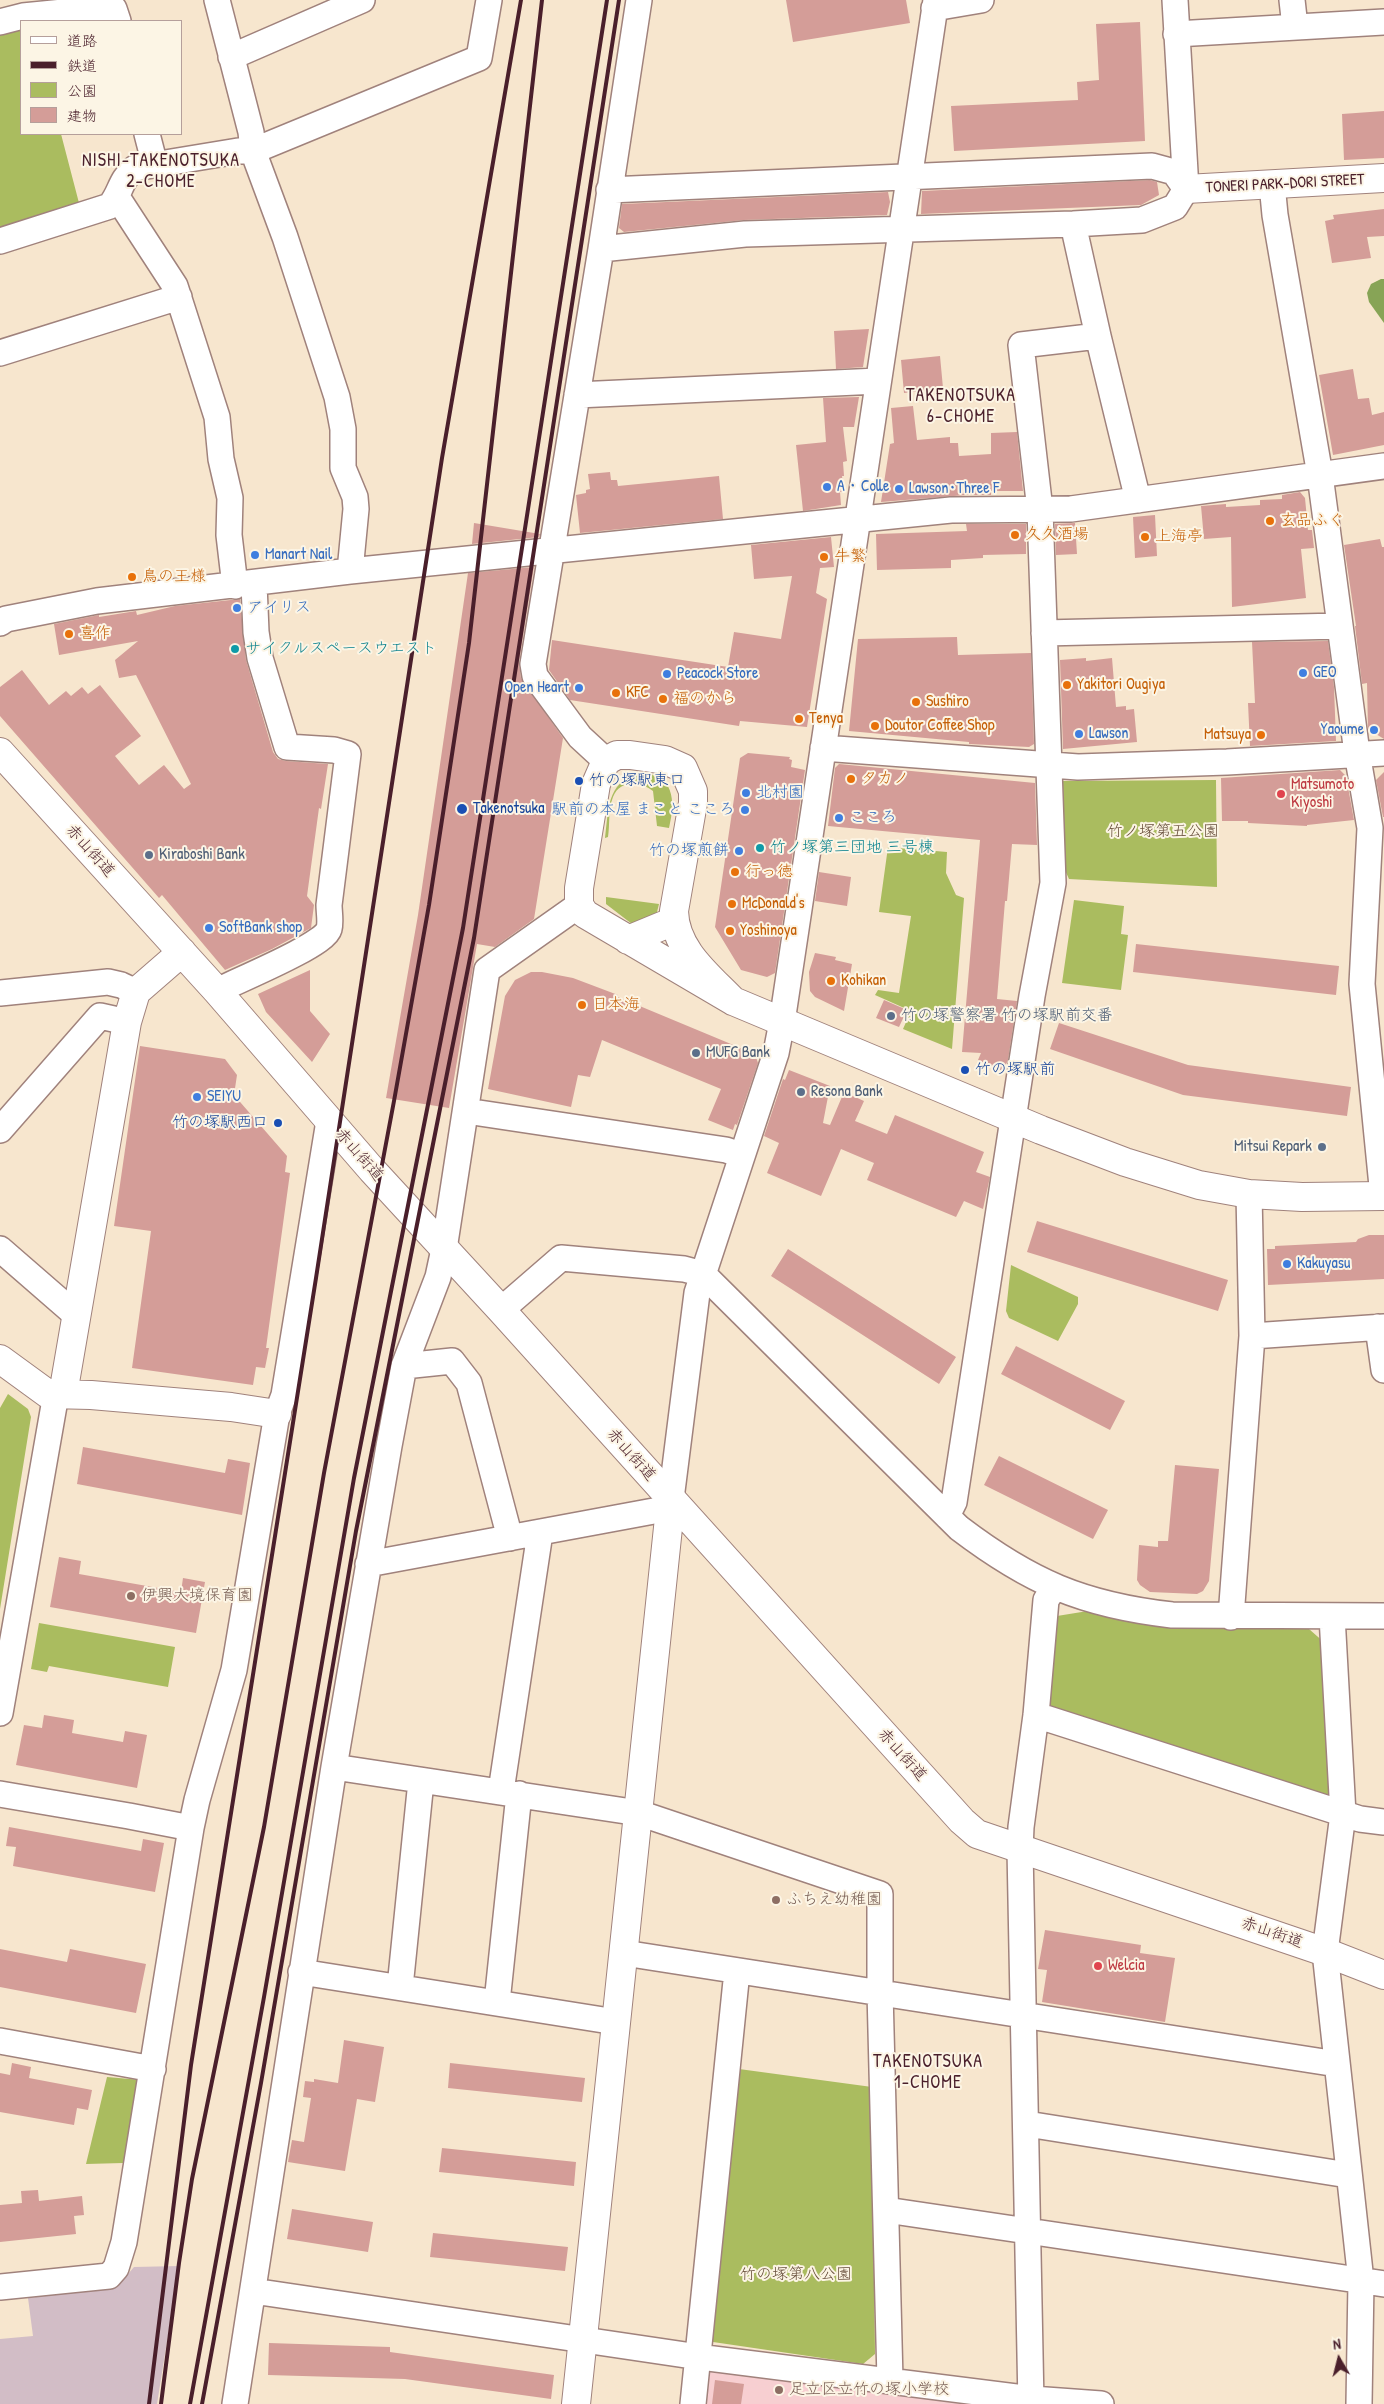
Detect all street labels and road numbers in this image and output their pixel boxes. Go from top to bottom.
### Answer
street label: TONERI PARK-DORI STREET [1205,170,1365,198]
street label: 赤山街道 [61,821,119,881]
street label: 赤山街道 [331,1125,387,1185]
street label: 赤山街道 [602,1425,660,1485]
street label: 赤山街道 [873,1725,931,1785]
street label: 赤山街道 [1239,1914,1305,1952]

